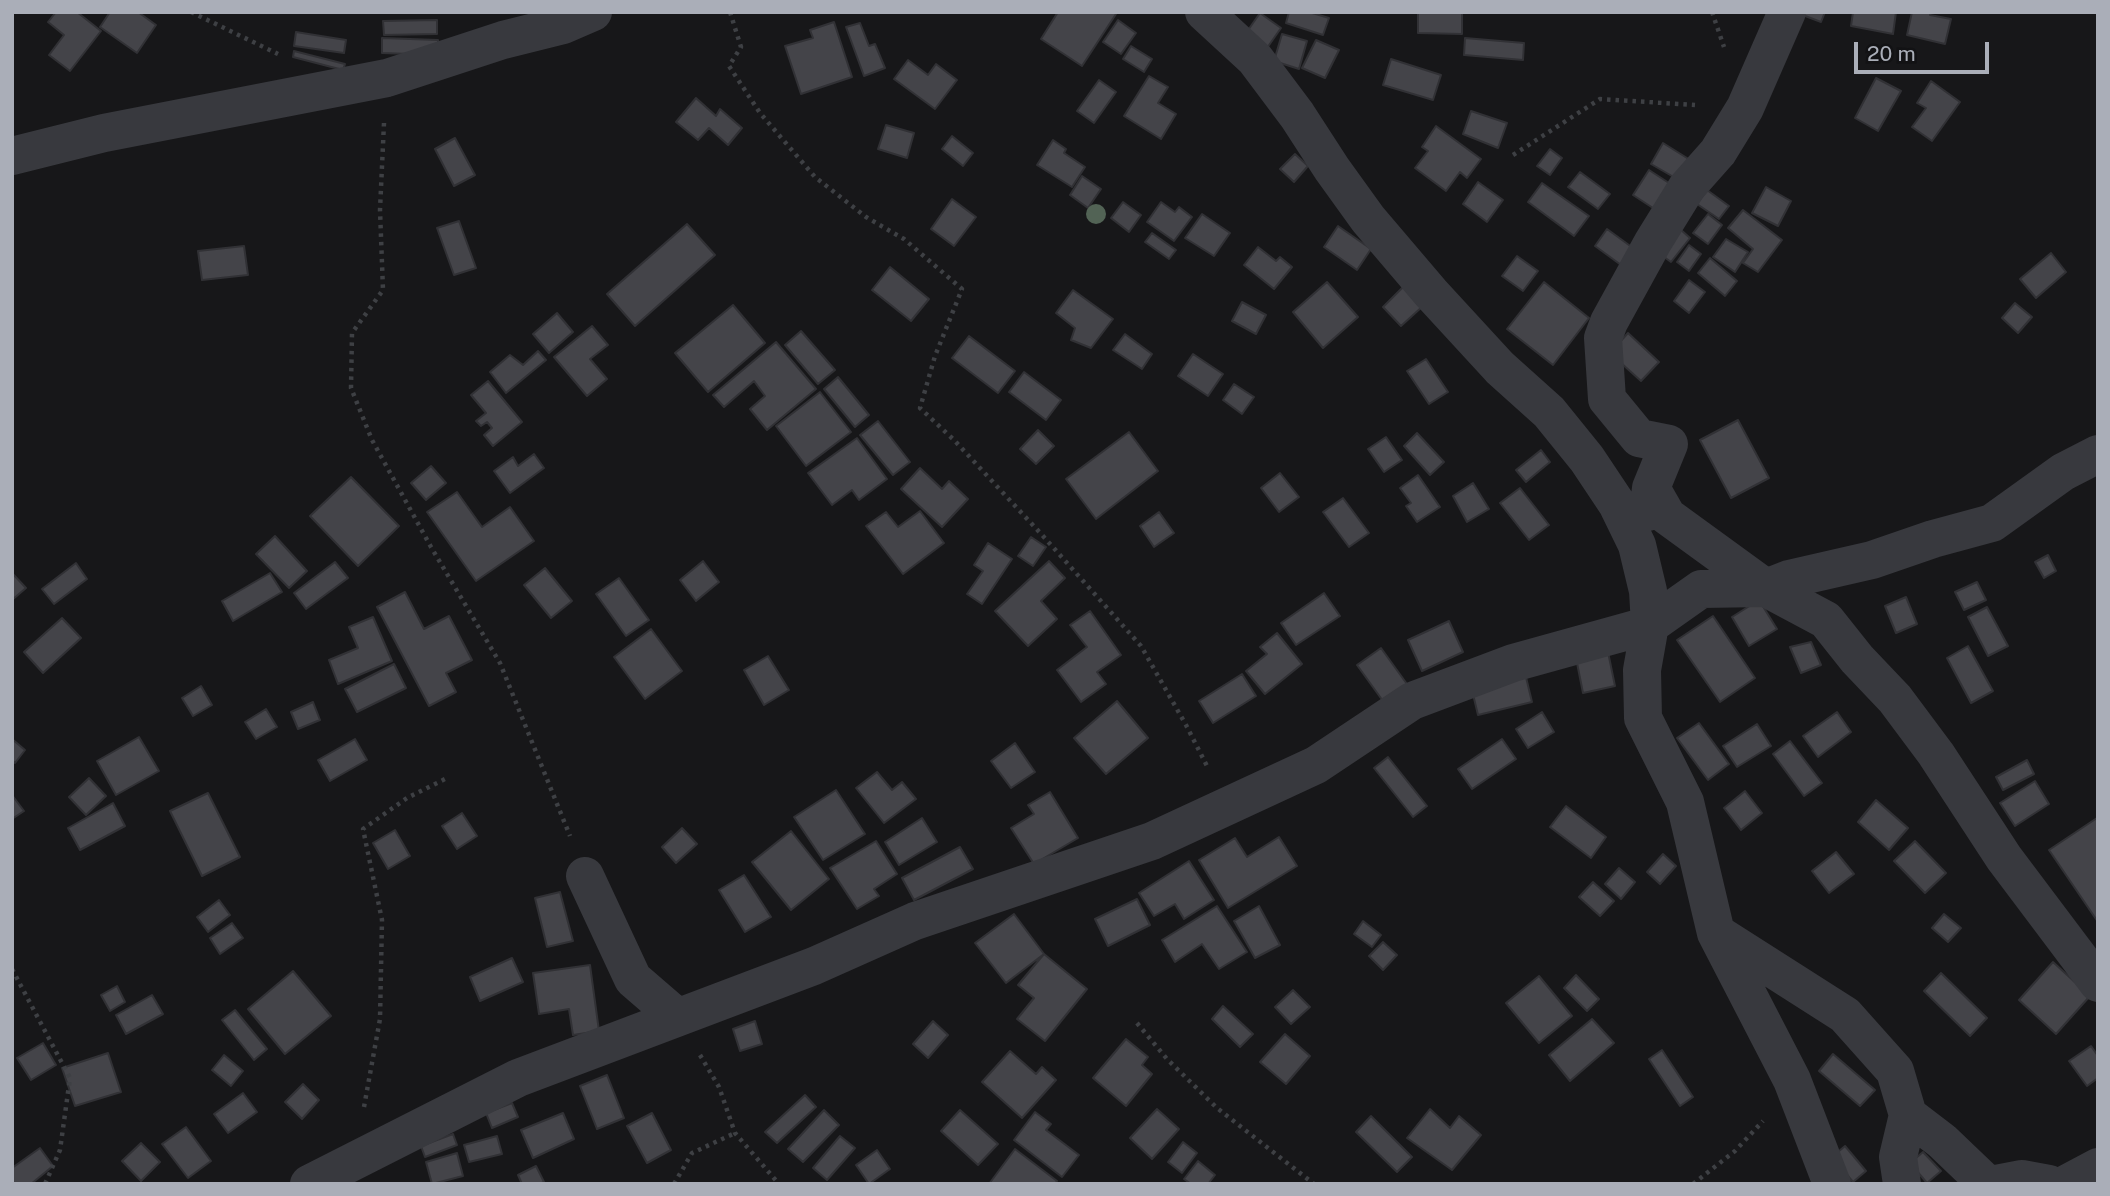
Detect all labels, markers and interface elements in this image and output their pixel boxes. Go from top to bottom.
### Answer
scale bar [1858,28,1993,72]
text: 20 m [1867,41,1916,66]

